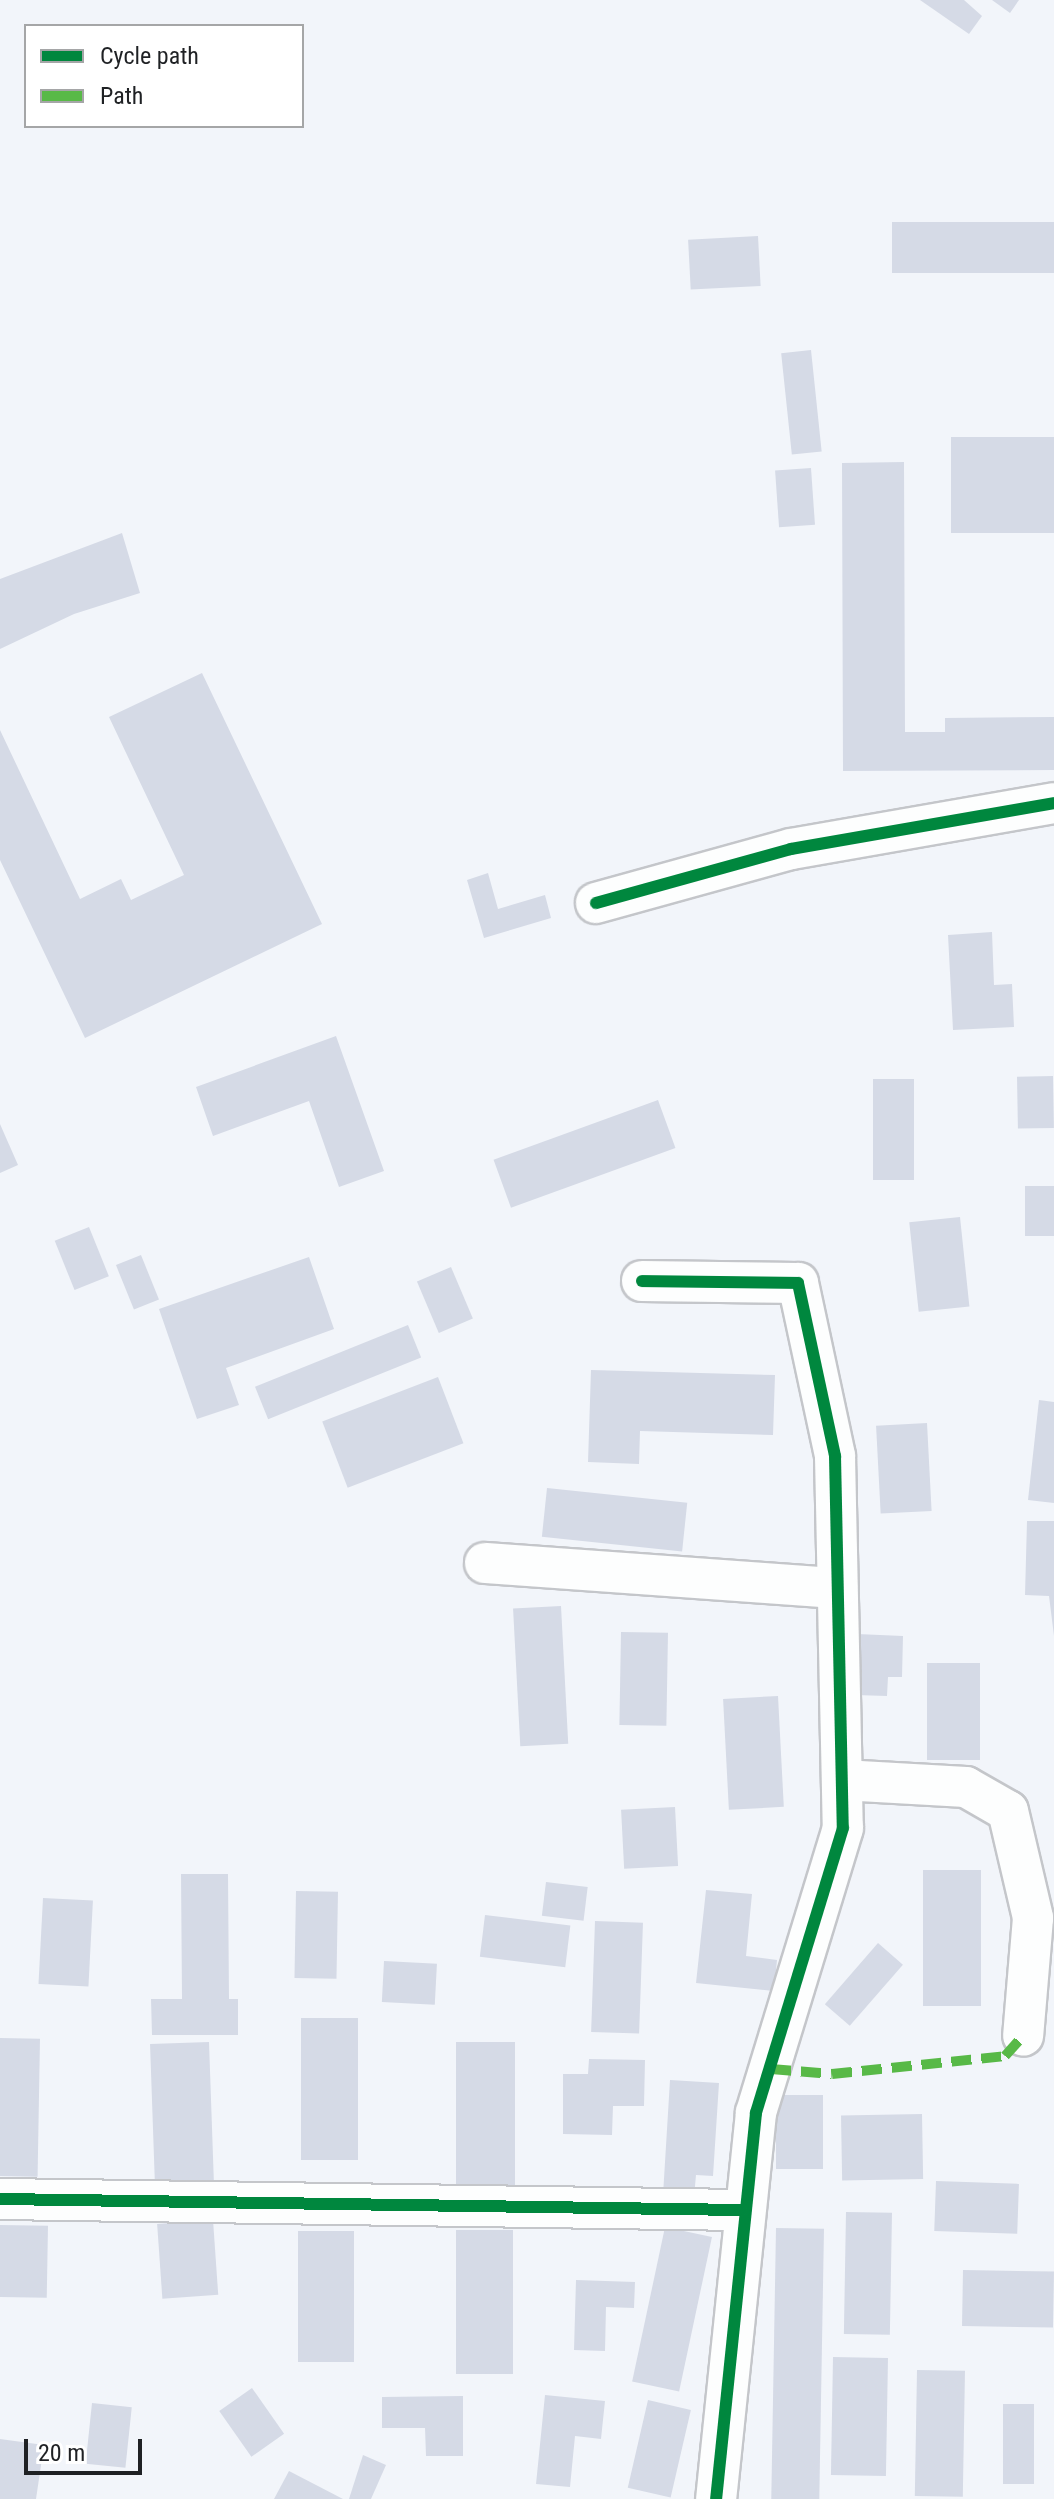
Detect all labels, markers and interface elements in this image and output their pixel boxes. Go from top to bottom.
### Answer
legend [24,24,304,128]
text: Cycle path [100,42,199,70]
text: Path [100,82,143,110]
scale bar [28,2423,146,2473]
text: 20 m [38,2439,85,2467]

